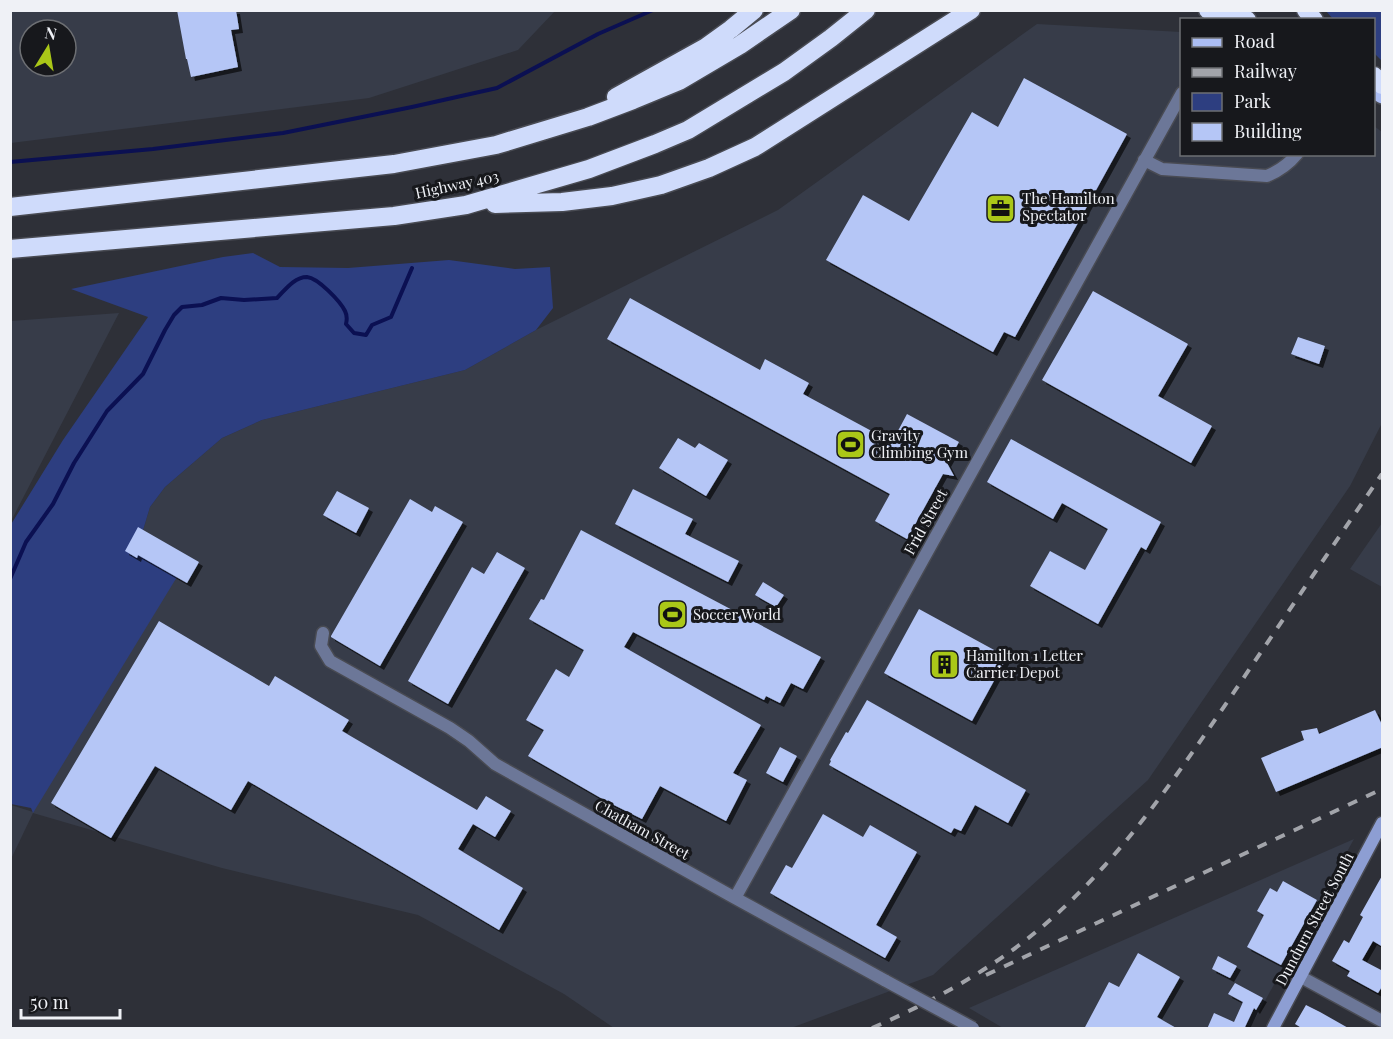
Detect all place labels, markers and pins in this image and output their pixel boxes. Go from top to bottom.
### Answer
place label: The Hamilton Spectator [1022,188,1115,225]
office icon: The Hamilton Spectator [985,192,1017,224]
place label: Gravity Climbing Gym [871,425,969,462]
sports icon: Gravity Climbing Gym [834,429,866,461]
sports icon: Soccer World [656,599,688,631]
place label: Soccer World [693,604,781,624]
place label: Hamilton 1 Letter Carrier Depot [966,645,1083,682]
building icon: Hamilton 1 Letter Carrier Depot [929,649,961,681]

